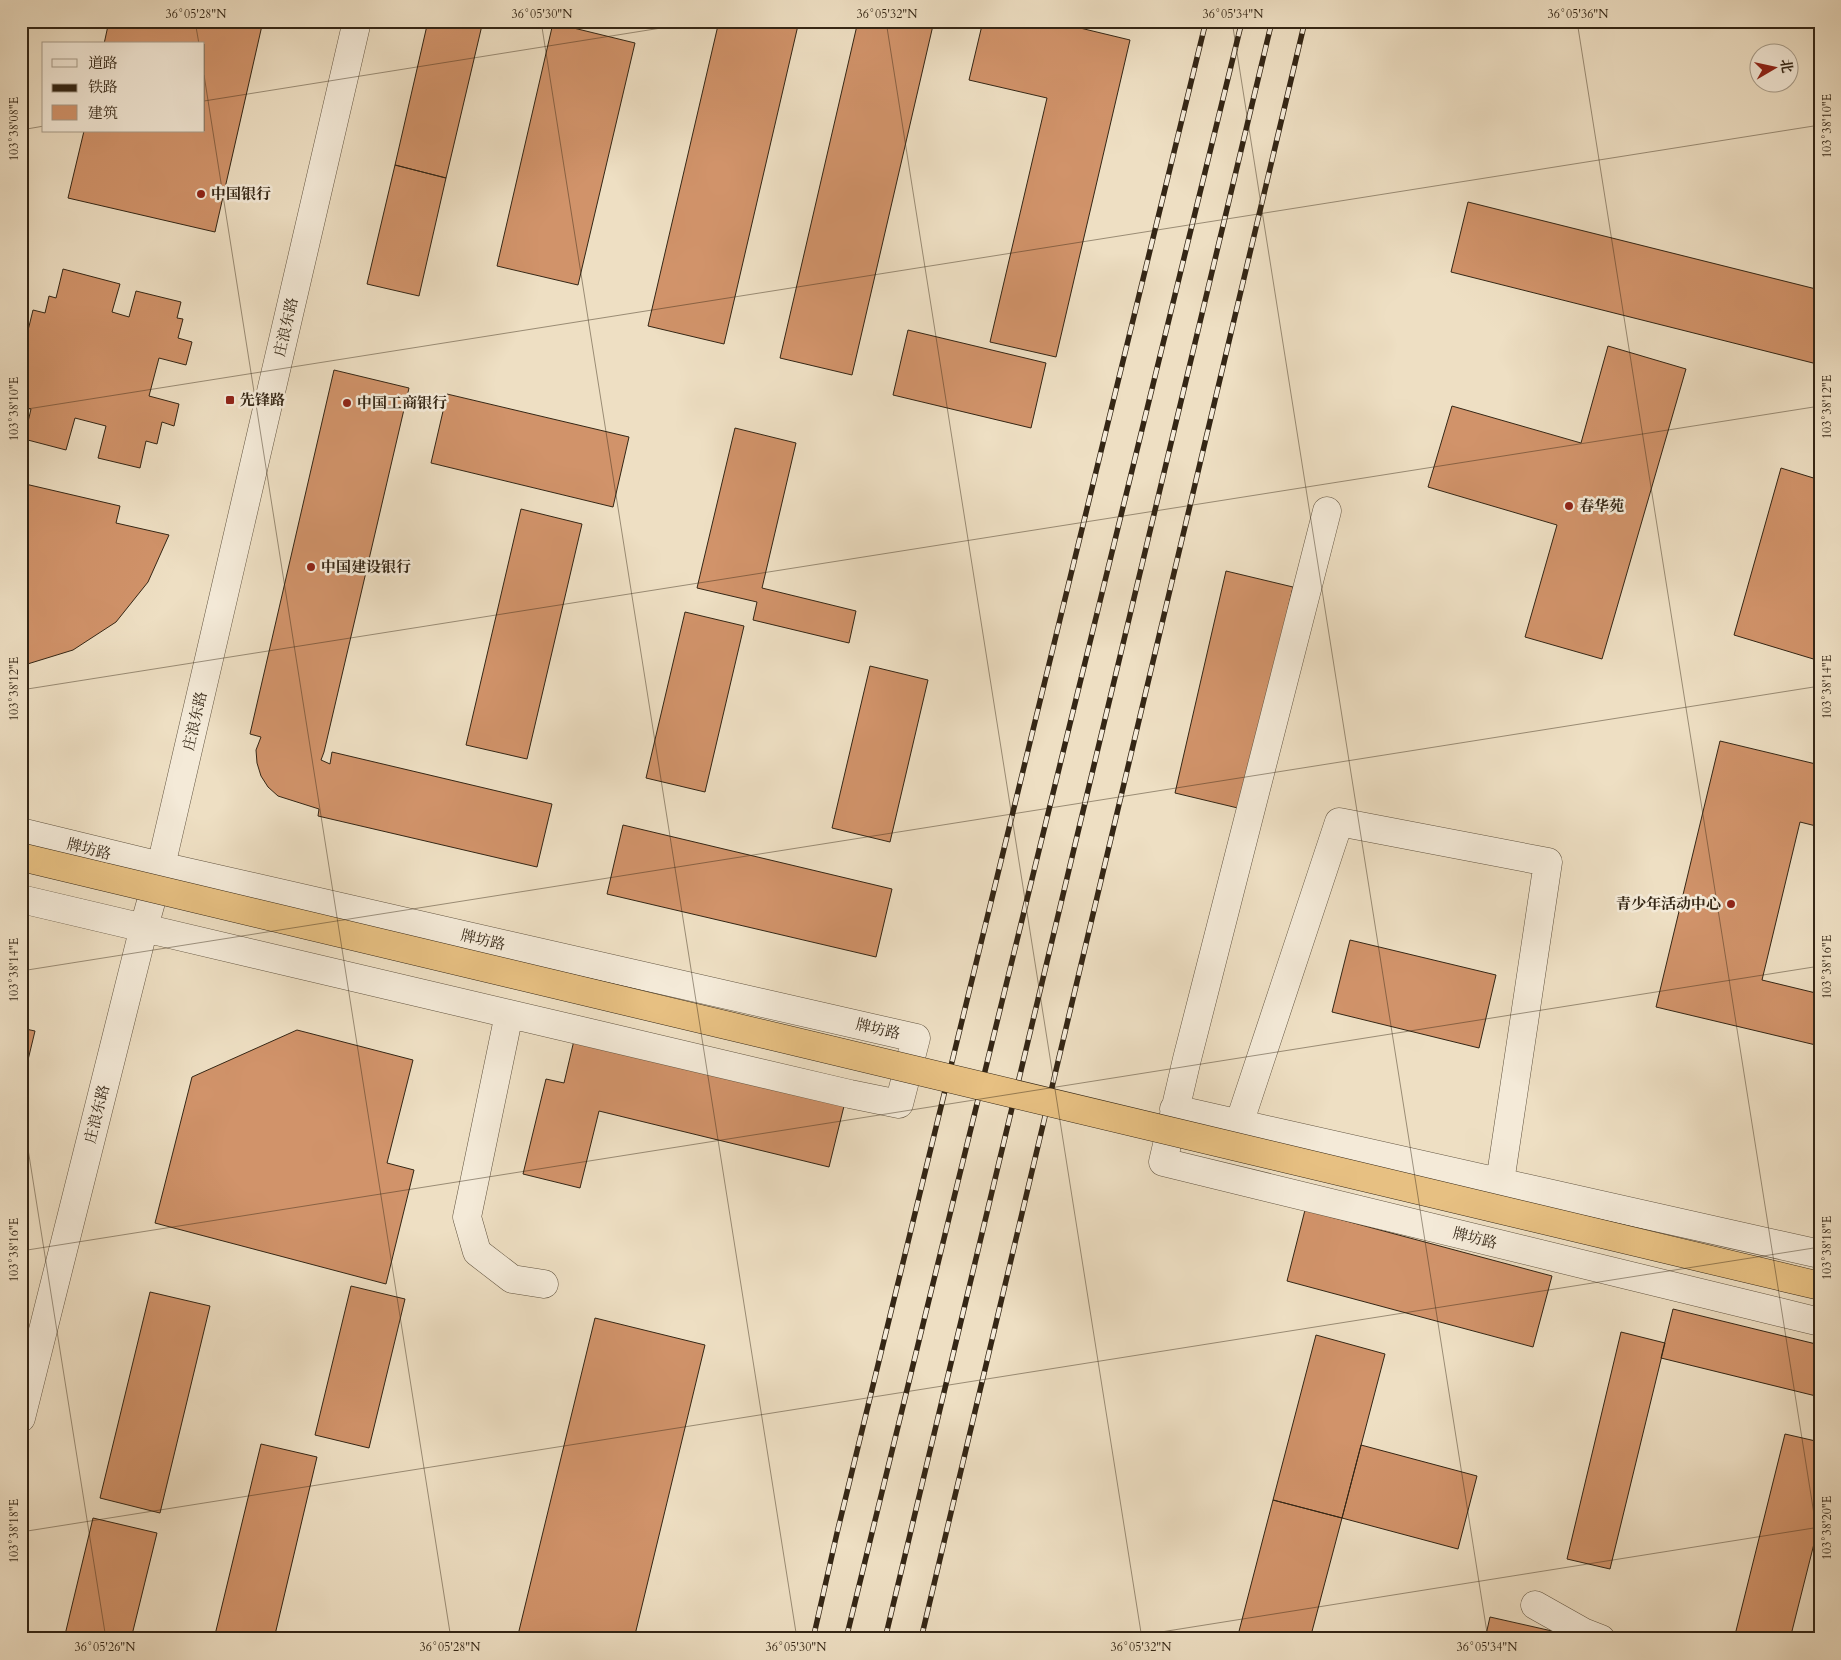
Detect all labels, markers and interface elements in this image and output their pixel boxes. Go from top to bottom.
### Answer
text: 36°05'28"N [166,6,227,22]
text: 36°05'30"N [512,6,573,22]
text: 36°05'32"N [857,6,918,22]
text: 36°05'34"N [1203,6,1264,22]
text: 36°05'36"N [1548,6,1609,22]
legend [42,42,205,132]
north arrow [1748,42,1798,92]
text: 道路 [88,53,118,73]
text: 北 [1776,58,1797,74]
text: 铁路 [88,77,118,97]
text: 103°38'10"E [1819,94,1835,158]
text: 103°38'08"E [6,97,22,161]
text: 建筑 [88,103,118,123]
place label: 中国银行 [211,184,271,204]
marker: 中国银行 [195,188,207,200]
street label: 庄浪东路 [270,296,302,358]
text: 103°38'12"E [1819,375,1835,439]
text: 103°38'10"E [6,377,22,441]
place label: 先锋路 [240,390,285,410]
place label: 中国工商银行 [357,393,447,413]
marker: 先锋路 [224,394,236,406]
marker: 中国工商银行 [341,397,353,409]
place label: 春华苑 [1579,496,1624,516]
marker: 春华苑 [1563,500,1575,512]
place label: 中国建设银行 [321,557,411,577]
marker: 中国建设银行 [305,561,317,573]
text: 103°38'14"E [1819,655,1835,719]
text: 103°38'12"E [6,657,22,721]
street label: 庄浪东路 [179,690,211,752]
street label: 牌坊路 [65,834,113,864]
place label: 青少年活动中心 [1616,894,1721,914]
marker: 青少年活动中心 [1725,898,1737,910]
street label: 牌坊路 [459,925,507,955]
text: 103°38'16"E [1819,935,1835,999]
text: 103°38'14"E [6,938,22,1002]
street label: 牌坊路 [854,1014,902,1044]
street label: 庄浪东路 [80,1082,114,1146]
text: 103°38'18"E [1819,1216,1835,1280]
text: 103°38'16"E [6,1218,22,1282]
street label: 牌坊路 [1451,1223,1499,1253]
text: 103°38'20"E [1819,1496,1835,1560]
text: 103°38'18"E [6,1499,22,1563]
text: 36°05'26"N [75,1639,136,1655]
text: 36°05'28"N [420,1639,481,1655]
text: 36°05'30"N [766,1639,827,1655]
text: 36°05'32"N [1111,1639,1172,1655]
text: 36°05'34"N [1457,1639,1518,1655]

